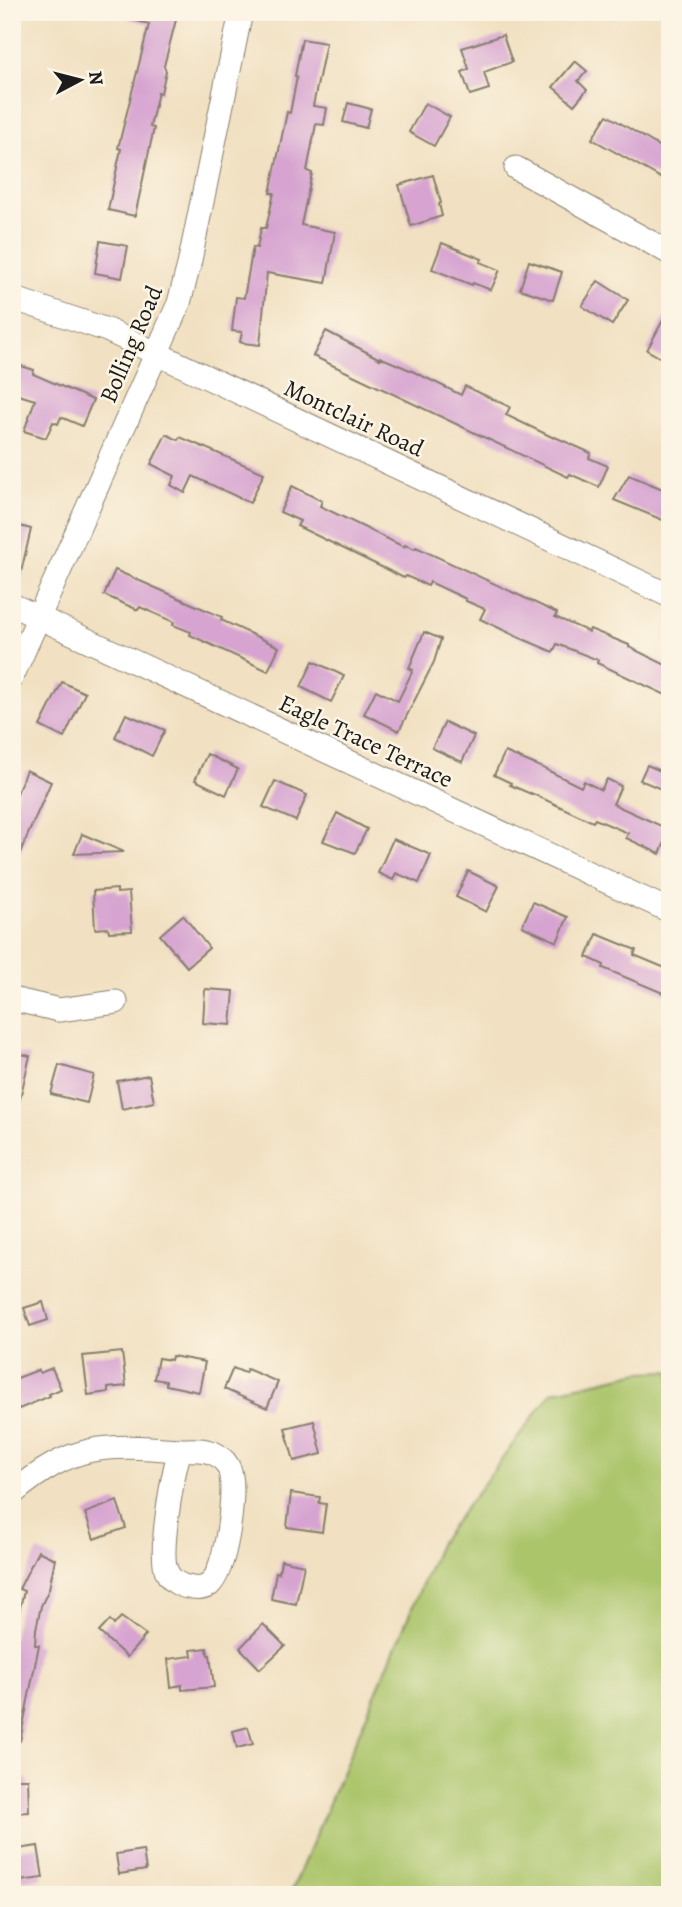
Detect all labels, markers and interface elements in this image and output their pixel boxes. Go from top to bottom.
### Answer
north arrow [46,46,116,116]
text: N [82,70,110,87]
street label: Bolling Road [92,280,170,408]
street label: Montclair Road [279,372,429,464]
street label: Eagle Trace Terrace [274,687,458,795]

